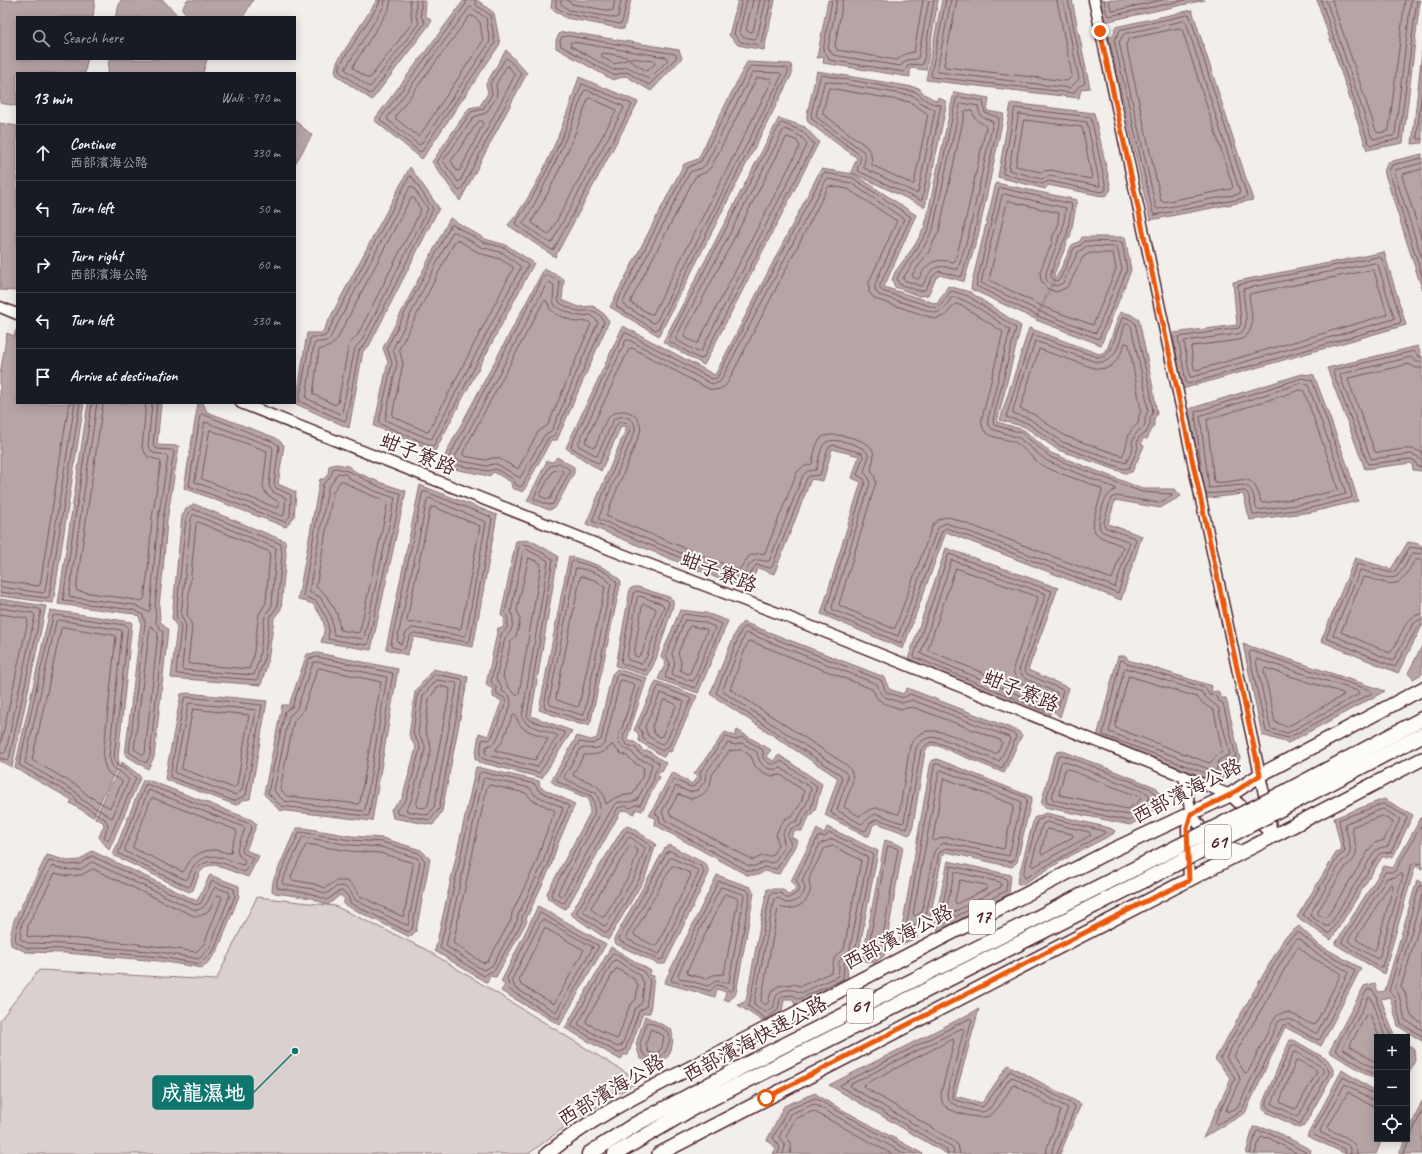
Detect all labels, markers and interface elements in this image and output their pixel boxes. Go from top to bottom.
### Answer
search box [16,16,296,60]
route end [1091,22,1109,40]
icon: search [30,27,52,49]
text: Search here [62,29,123,48]
text: 13 min [32,88,72,109]
text: Walk · 970 m [221,90,280,106]
text: Continue [70,135,115,154]
icon: ahead [32,142,54,164]
text: 330 m [252,145,280,161]
text: 西部濱海公路 [70,155,148,171]
icon: left [32,198,54,220]
text: Turn left [70,199,113,218]
text: 50 m [258,201,280,217]
text: Turn right [70,247,123,266]
icon: right [32,254,54,276]
text: 60 m [258,257,280,273]
text: 西部濱海公路 [70,267,148,283]
icon: left [32,310,54,332]
text: Turn left [70,311,113,330]
text: 530 m [252,313,280,329]
icon: arrive [32,366,54,388]
text: Arrive at destination [70,367,177,386]
street label: 蚶子寮路 [376,427,461,481]
street label: 蚶子寮路 [677,546,762,598]
street label: 蚶子寮路 [979,664,1064,718]
street label: 西部濱海公路 [1128,752,1247,829]
road number: 61 [1205,825,1231,859]
street label: 西部濱海公路 [839,898,958,975]
road number: 17 [969,900,995,934]
road number: 61 [847,989,873,1023]
street label: 西部濱海快速公路 [678,990,832,1088]
map controls [1374,1034,1410,1142]
button: + [1374,1034,1410,1070]
street label: 西部濱海公路 [553,1048,670,1132]
button: − [1374,1070,1410,1106]
callout: 成龍濕地 [153,1076,253,1109]
text: 成龍濕地 [161,1080,245,1106]
route start [757,1089,775,1107]
button: locate [1374,1106,1410,1142]

